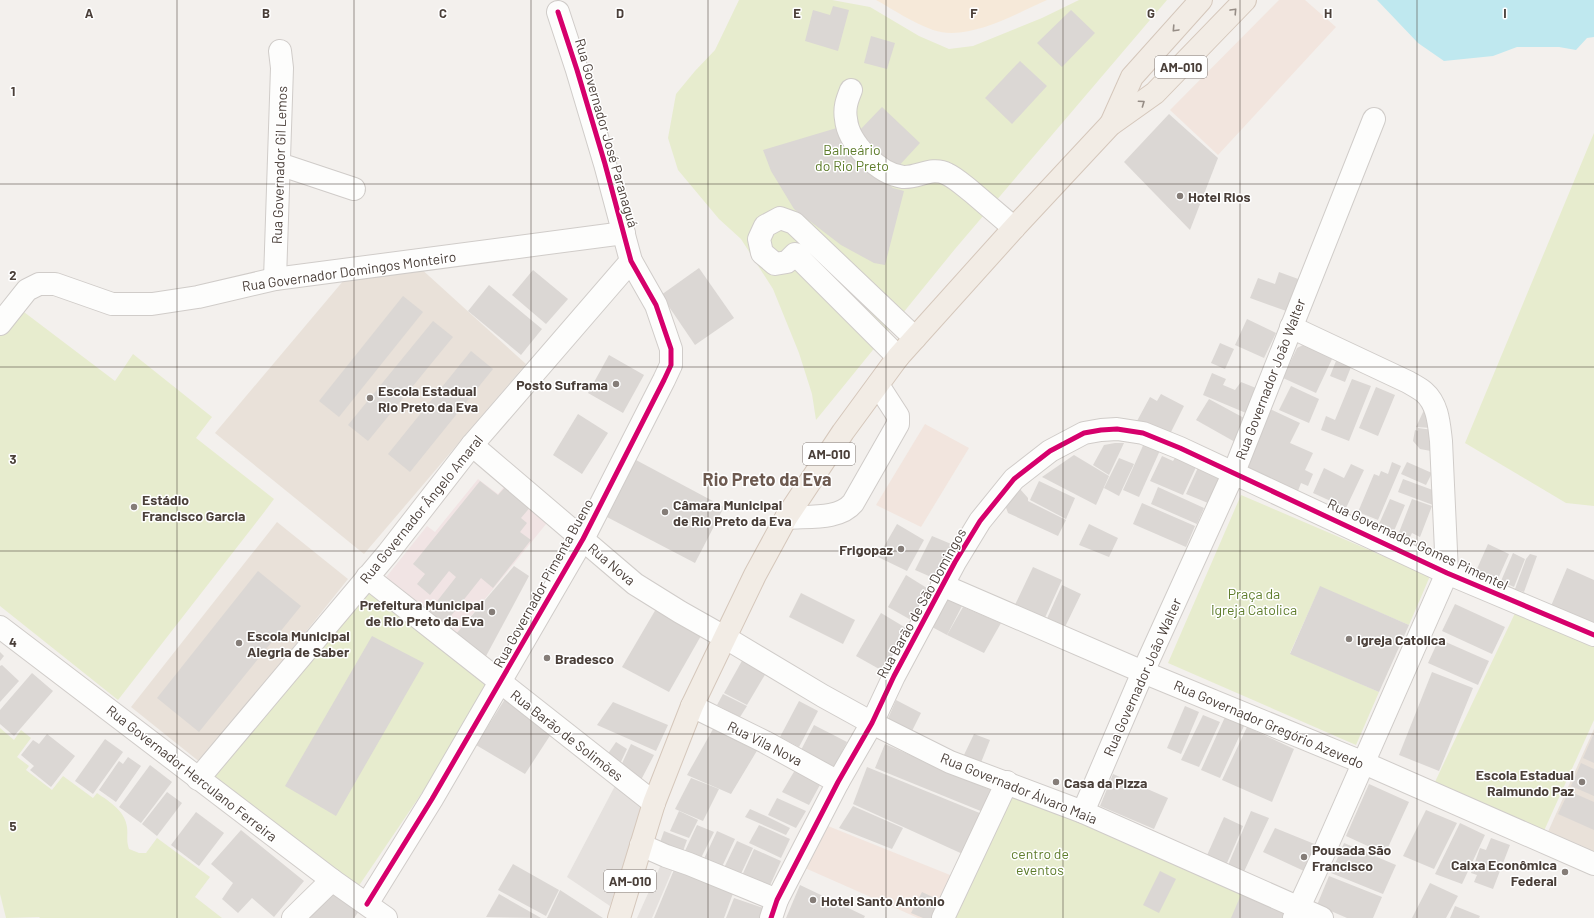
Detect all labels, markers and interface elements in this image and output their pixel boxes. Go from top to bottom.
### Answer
text: A [85,5,94,21]
text: B [262,5,270,21]
text: C [439,5,447,21]
text: D [616,5,624,21]
text: E [793,5,801,21]
text: F [970,5,978,21]
text: G [1147,5,1155,21]
text: H [1324,5,1332,21]
text: I [1503,5,1507,21]
one-way arrow [1230,8,1237,16]
one-way arrow [1172,24,1179,31]
street label: Rua Governador José Paranaguá [572,36,642,230]
road number: AM-010 [1155,56,1207,78]
text: 1 [11,83,15,99]
street label: Rua Governador Gil Lemos [268,85,290,244]
one-way arrow [1138,100,1145,108]
park label: Balneário do Rio Preto [815,141,889,174]
place label: Hotel Rios [1188,188,1250,205]
marker: Hotel Rios [1175,191,1185,201]
street label: Rua Governador Domingos Monteiro [241,248,457,294]
text: 2 [9,267,17,283]
street label: Rua Governador João Walter [1231,296,1309,462]
place label: Posto Suframa [516,376,608,393]
marker: Posto Suframa [611,379,621,389]
place label: Escola Estadual Rio Preto da Eva [378,382,478,415]
marker: Escola Estadual Rio Preto da Eva [365,393,375,403]
street label: Rua Governador Ângelo Amaral [356,431,486,587]
road number: AM-010 [803,443,855,465]
text: 3 [9,451,17,467]
district label: Rio Preto da Eva [703,468,831,490]
place label: Estádio Francisco Garcia [142,491,245,524]
street label: Rua Governador Pimenta Bueno [489,495,597,671]
street label: Rua Governador Gomes Pimentel [1325,495,1511,593]
place label: Câmara Municipal de Rio Preto da Eva [673,496,792,529]
marker: Estádio Francisco Garcia [129,502,139,512]
marker: Câmara Municipal de Rio Preto da Eva [660,507,670,517]
street label: Rua Barão de São Domingos [873,525,969,681]
street label: Rua Nova [585,539,639,589]
place label: Frigopaz [839,541,894,558]
marker: Frigopaz [896,544,906,554]
park label: Praça da Igreja Catolica [1211,585,1297,618]
street label: Rua Governador João Walter [1099,595,1185,759]
place label: Prefeitura Municipal de Rio Preto da Eva [360,596,484,629]
marker: Prefeitura Municipal de Rio Preto da Eva [487,607,497,617]
place label: Escola Municipal Alegria de Saber [247,627,350,660]
place label: Igreja Catolica [1357,631,1446,648]
text: 4 [9,634,17,650]
marker: Igreja Catolica [1344,634,1354,644]
marker: Escola Municipal Alegria de Saber [234,638,244,648]
place label: Bradesco [555,650,614,667]
marker: Bradesco [542,653,552,663]
street label: Rua Governador Gregório Azevedo [1171,676,1367,772]
street label: Rua Barão de Solimões [507,686,627,784]
street label: Rua Governador Herculano Ferreira [103,701,281,845]
street label: Rua Vila Nova [725,717,805,769]
street label: Rua Governador Álvaro Maia [938,749,1100,827]
place label: Escola Estadual Raimundo Paz [1476,766,1575,799]
place label: Casa da Pizza [1064,774,1147,791]
marker: Casa da Pizza [1051,777,1061,787]
marker: Escola Estadual Raimundo Paz [1577,777,1587,787]
text: 5 [9,818,17,834]
place label: Pousada São Francisco [1312,841,1392,874]
park label: centro de eventos [1011,845,1069,878]
marker: Pousada São Francisco [1299,852,1309,862]
place label: Caixa Econômica Federal [1451,856,1557,889]
marker: Caixa Econômica Federal [1560,867,1570,877]
road number: AM-010 [604,870,656,892]
place label: Hotel Santo Antonio [821,892,945,909]
marker: Hotel Santo Antonio [808,895,818,905]

